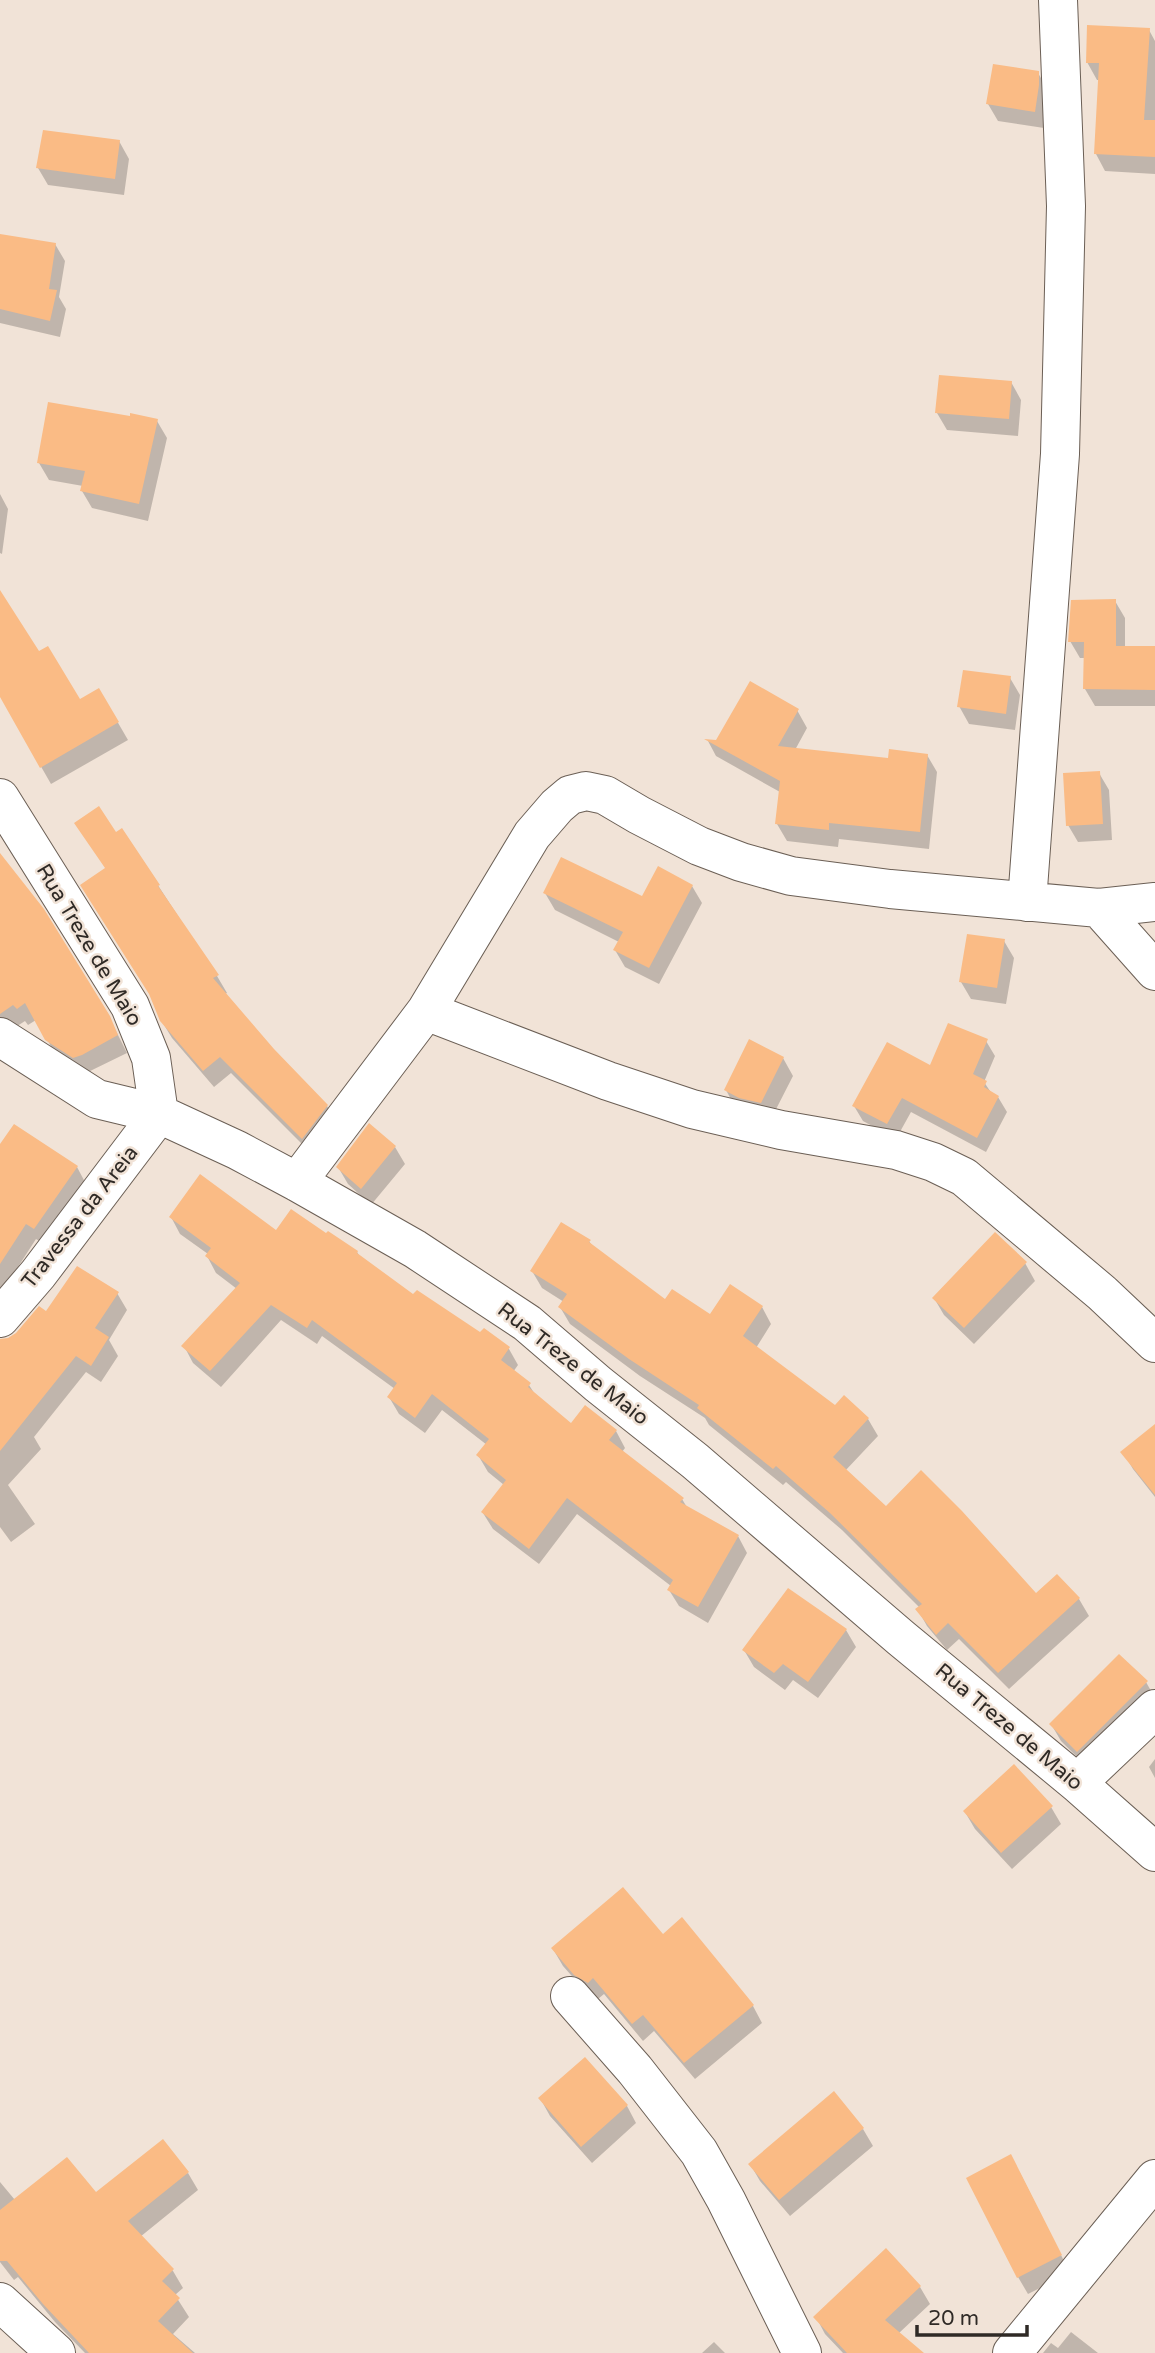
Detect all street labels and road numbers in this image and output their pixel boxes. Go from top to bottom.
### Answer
street label: Rua Treze de Maio [31,859,147,1031]
street label: Travessa da Areia [17,1141,143,1293]
street label: Rua Treze de Maio [493,1297,653,1431]
street label: Rua Treze de Maio [930,1658,1088,1796]

